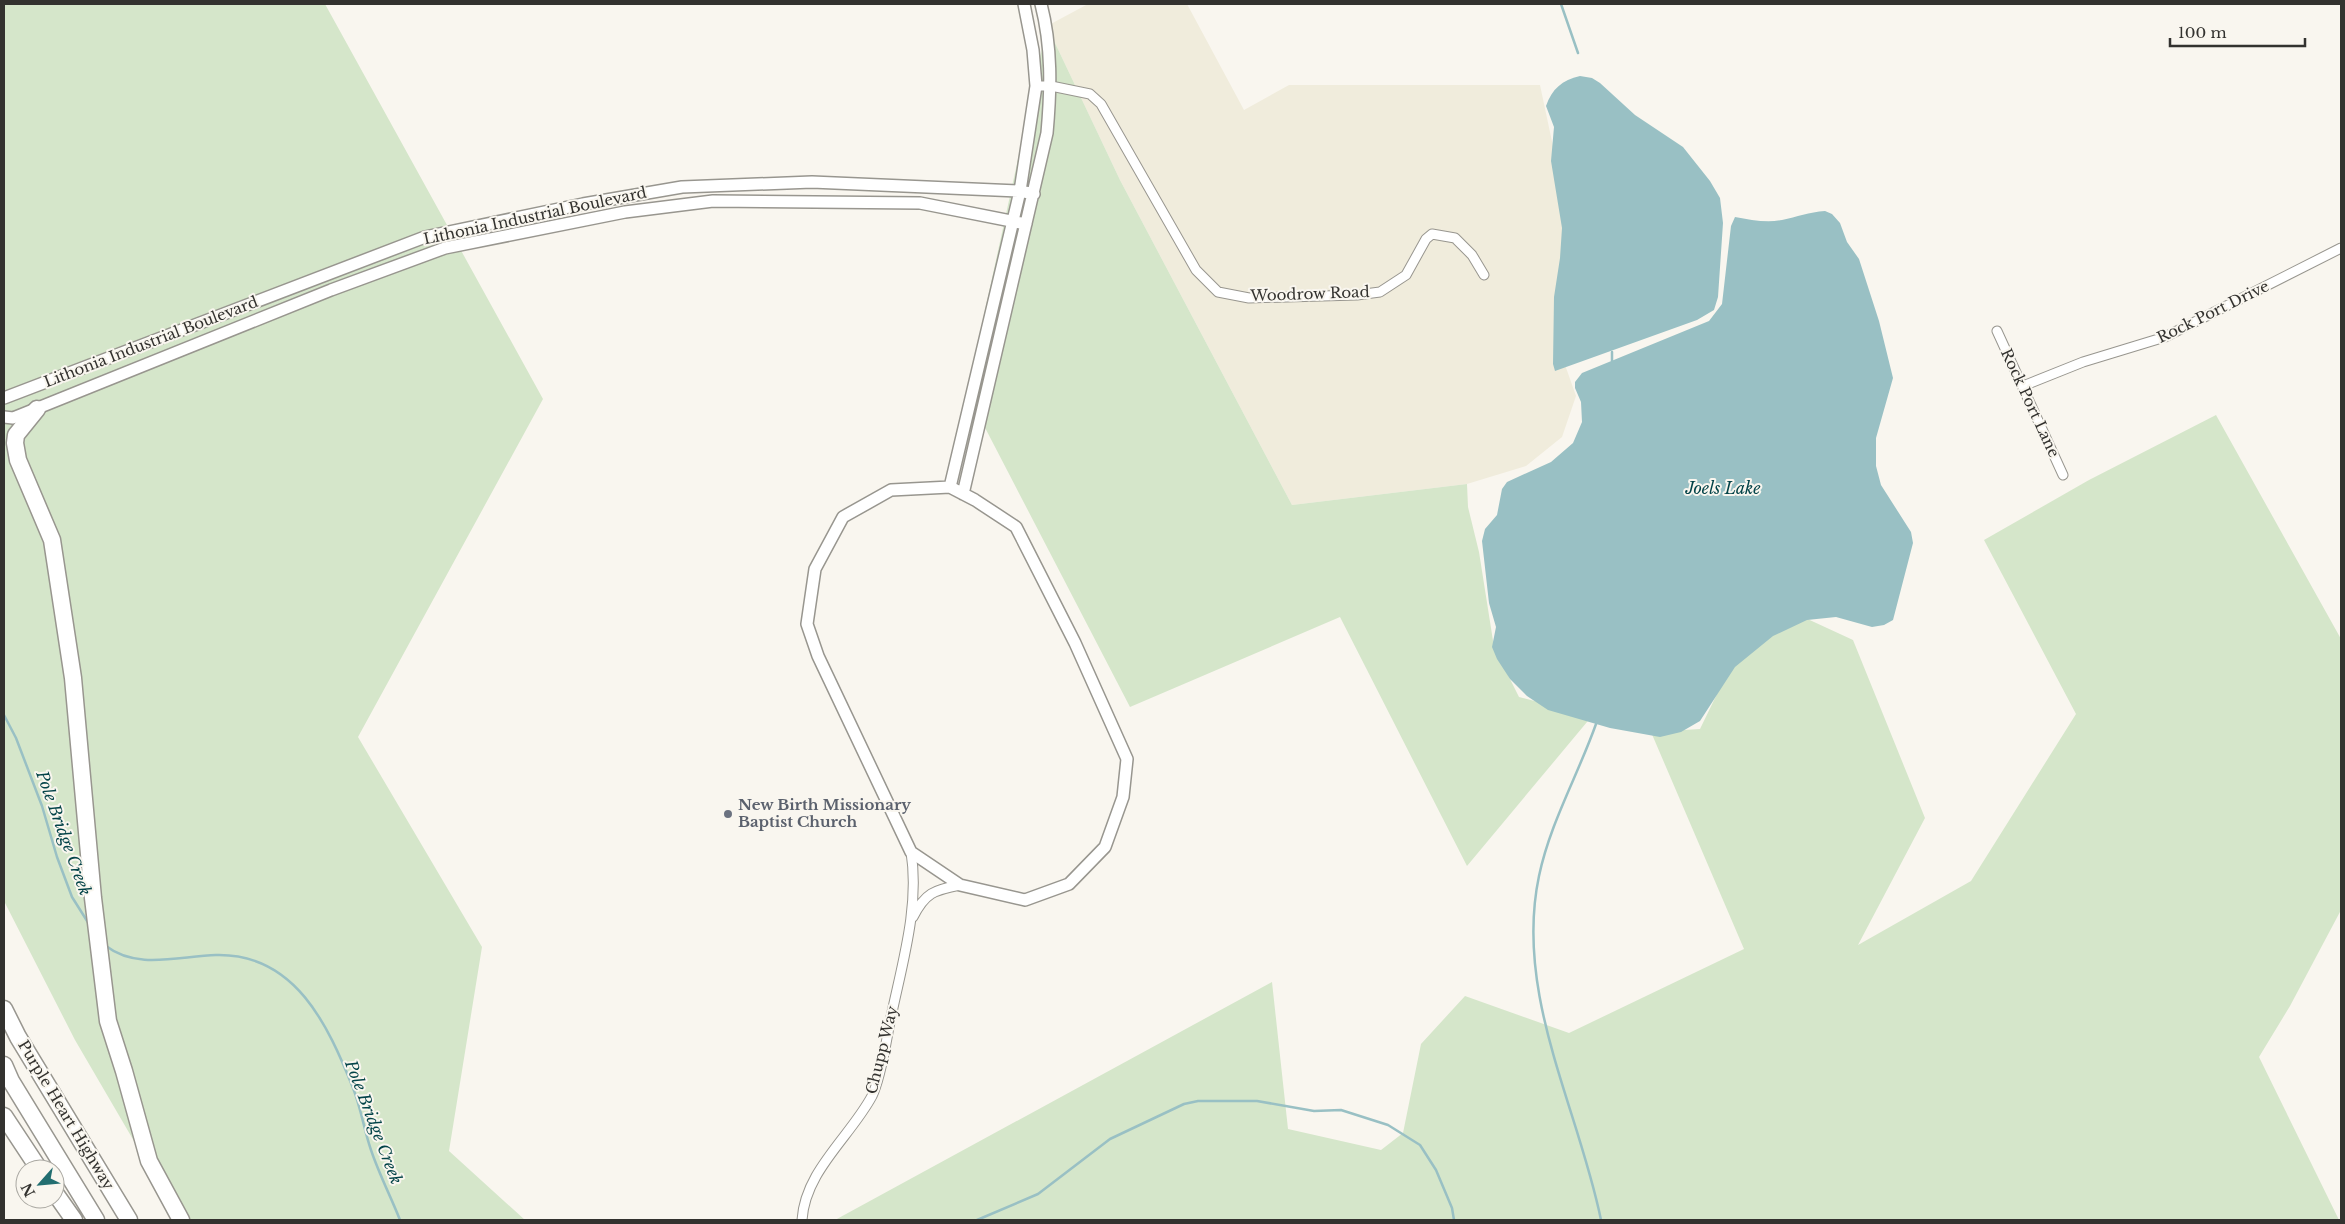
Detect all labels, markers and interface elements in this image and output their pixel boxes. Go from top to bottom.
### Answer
scale bar [2170,15,2305,47]
text: 100 m [2178,23,2227,42]
street label: Lithonia Industrial Boulevard [422,183,648,248]
street label: Rock Port Drive [2154,276,2272,347]
street label: Woodrow Road [1249,282,1370,305]
street label: Lithonia Industrial Boulevard [41,292,261,391]
street label: Rock Port Lane [1997,345,2064,460]
water label: Joels Lake [1684,478,1761,498]
water label: Pole Bridge Creek [32,767,96,898]
place label: New Birth Missionary Baptist Church [738,795,911,831]
marker: New Birth Missionary Baptist Church [722,808,734,820]
street label: Chupp Way [861,1003,902,1096]
street label: Purple Heart Highway [14,1036,119,1193]
water label: Pole Bridge Creek [341,1056,407,1187]
north arrow [15,1159,65,1209]
text: N [17,1180,39,1200]

